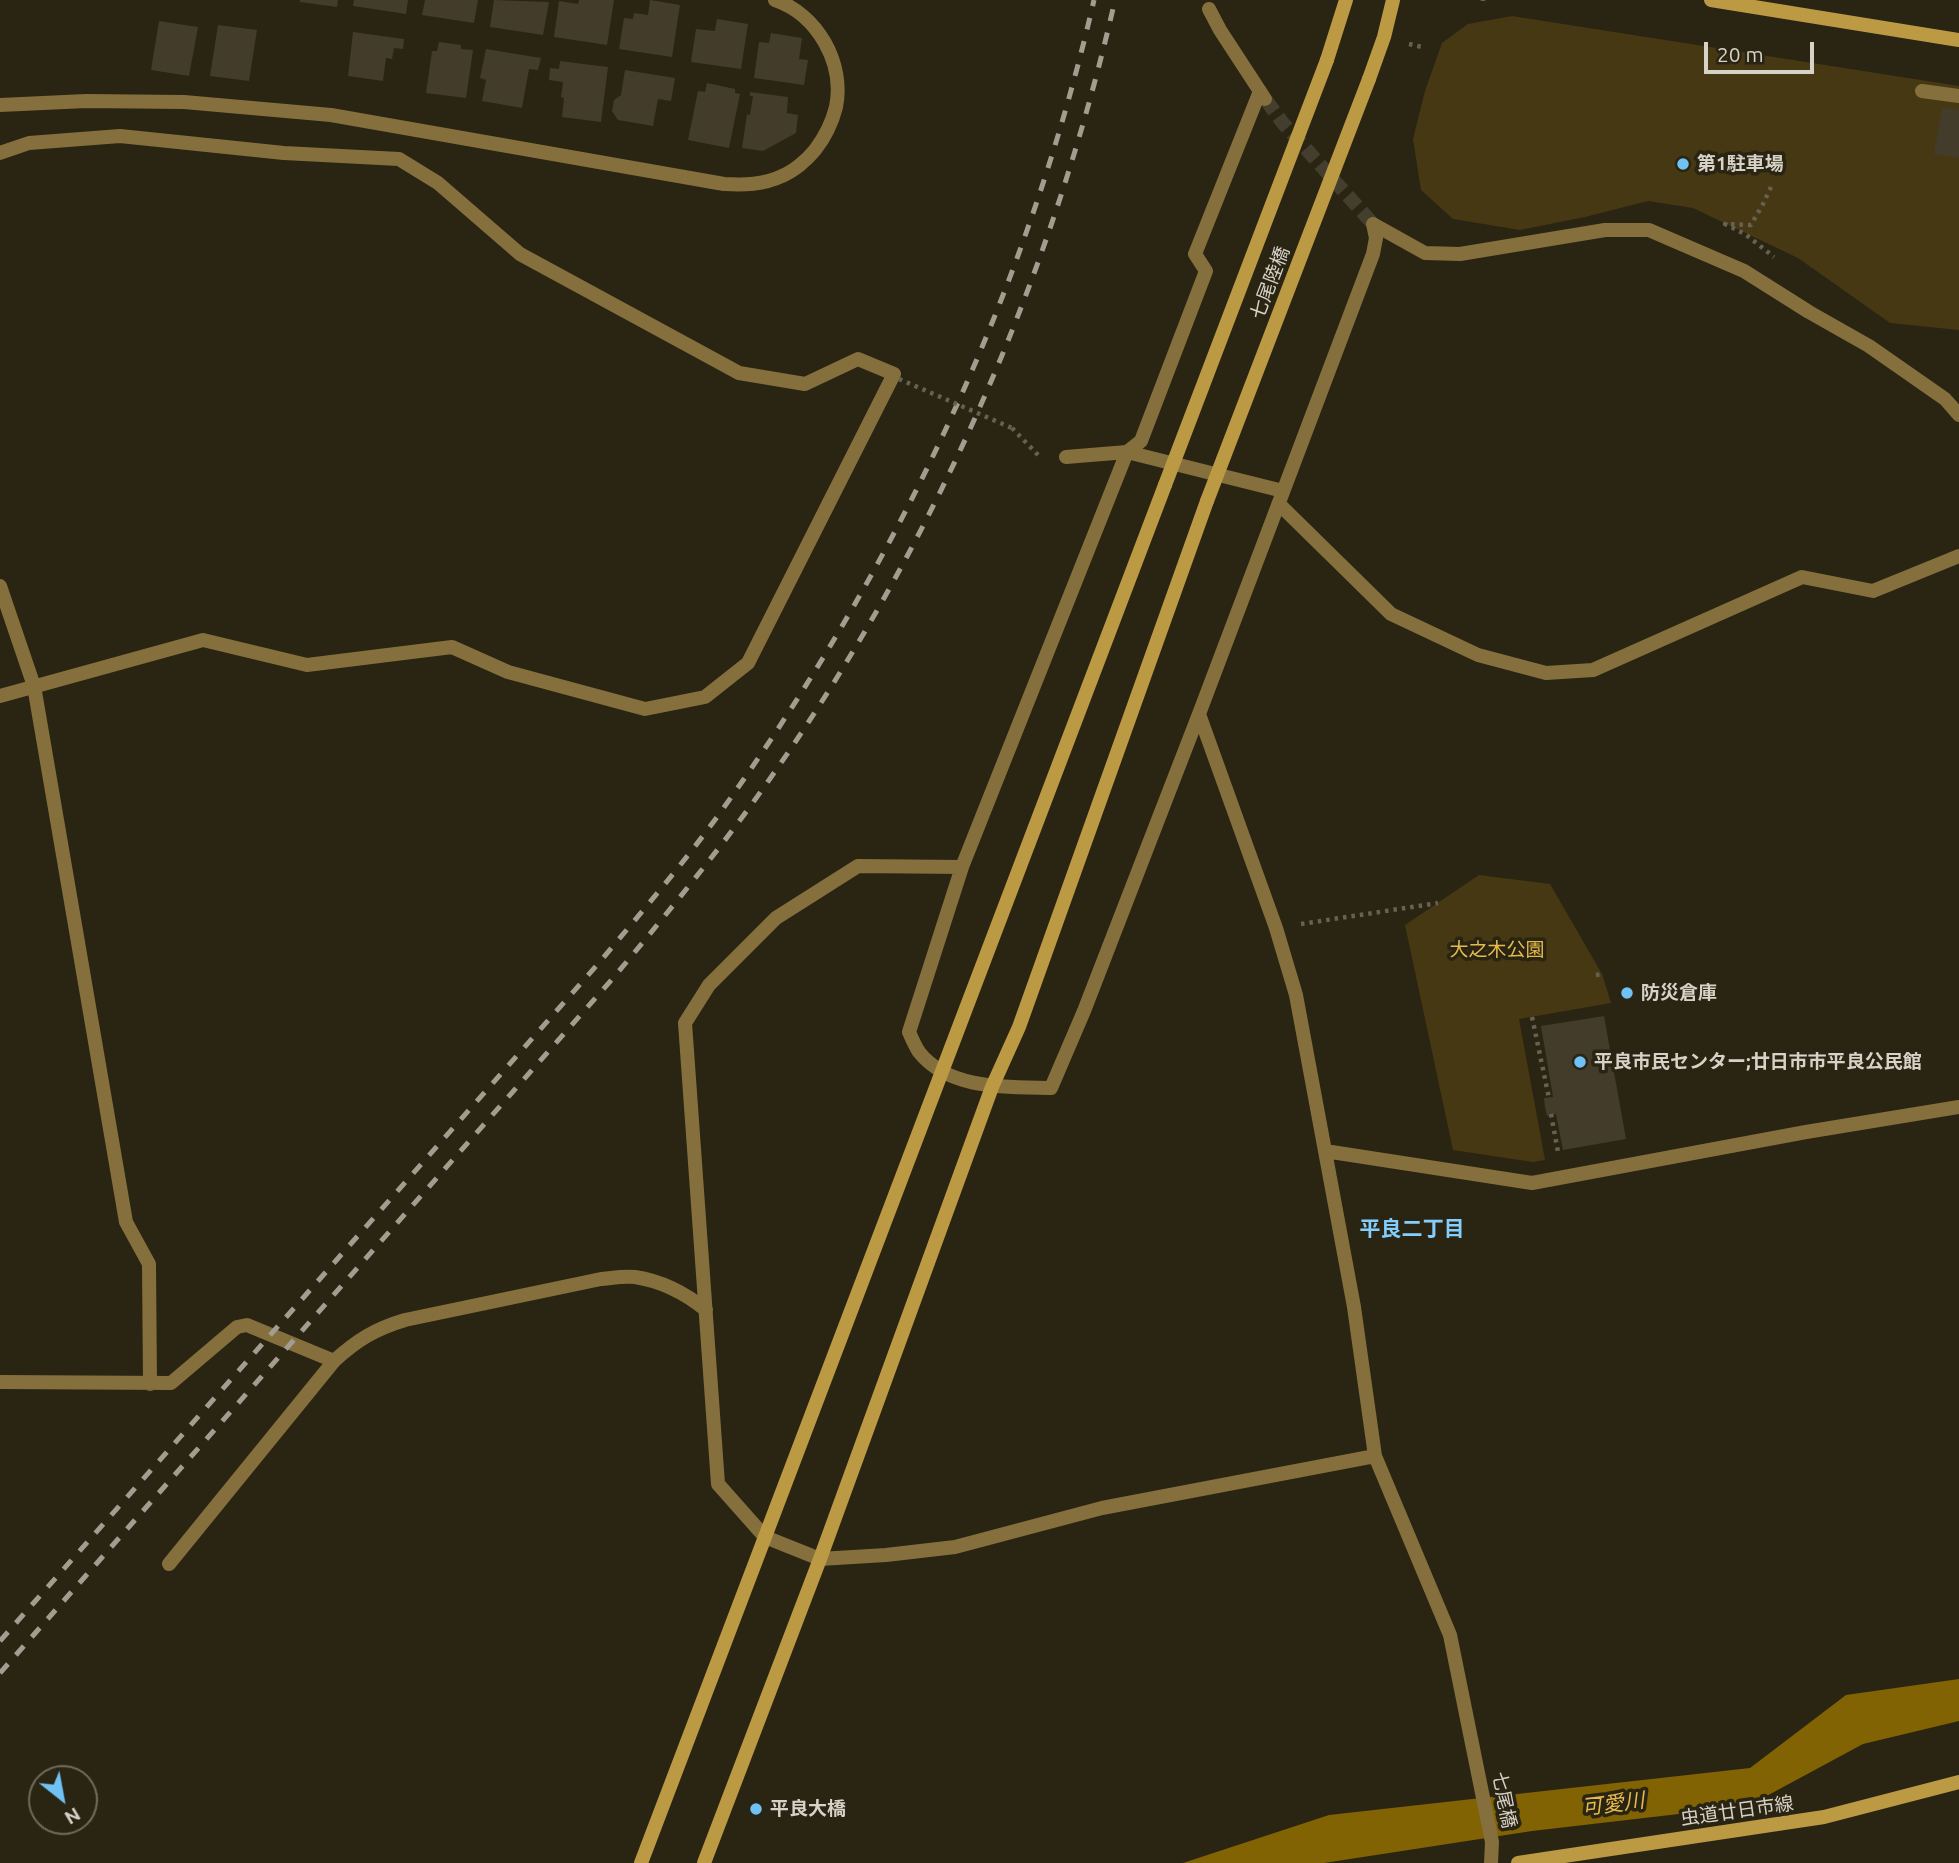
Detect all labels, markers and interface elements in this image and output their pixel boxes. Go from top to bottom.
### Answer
scale bar [1707,28,1817,72]
text: 20 m [1717,42,1764,66]
place label: 第1駐車場 [1697,153,1784,175]
marker: 第1駐車場 [1675,156,1691,172]
street label: 七尾陸橋 [1246,243,1294,323]
park label: 大之木公園 [1450,939,1544,961]
place label: 防災倉庫 [1641,982,1717,1004]
marker: 防災倉庫 [1619,985,1635,1001]
place label: 平良市民センター;廿日市市平良公民館 [1594,1051,1922,1073]
marker: 平良市民センター;廿日市市平良公民館 [1572,1054,1588,1070]
district label: 平良二丁目 [1360,1216,1464,1242]
north arrow [28,1765,98,1835]
street label: 七尾橋 [1487,1770,1521,1830]
water label: 可愛川 [1580,1788,1646,1820]
street label: 虫道廿日市線 [1679,1792,1795,1830]
place label: 平良大橋 [770,1798,846,1820]
marker: 平良大橋 [748,1801,764,1817]
text: N [61,1803,85,1829]

